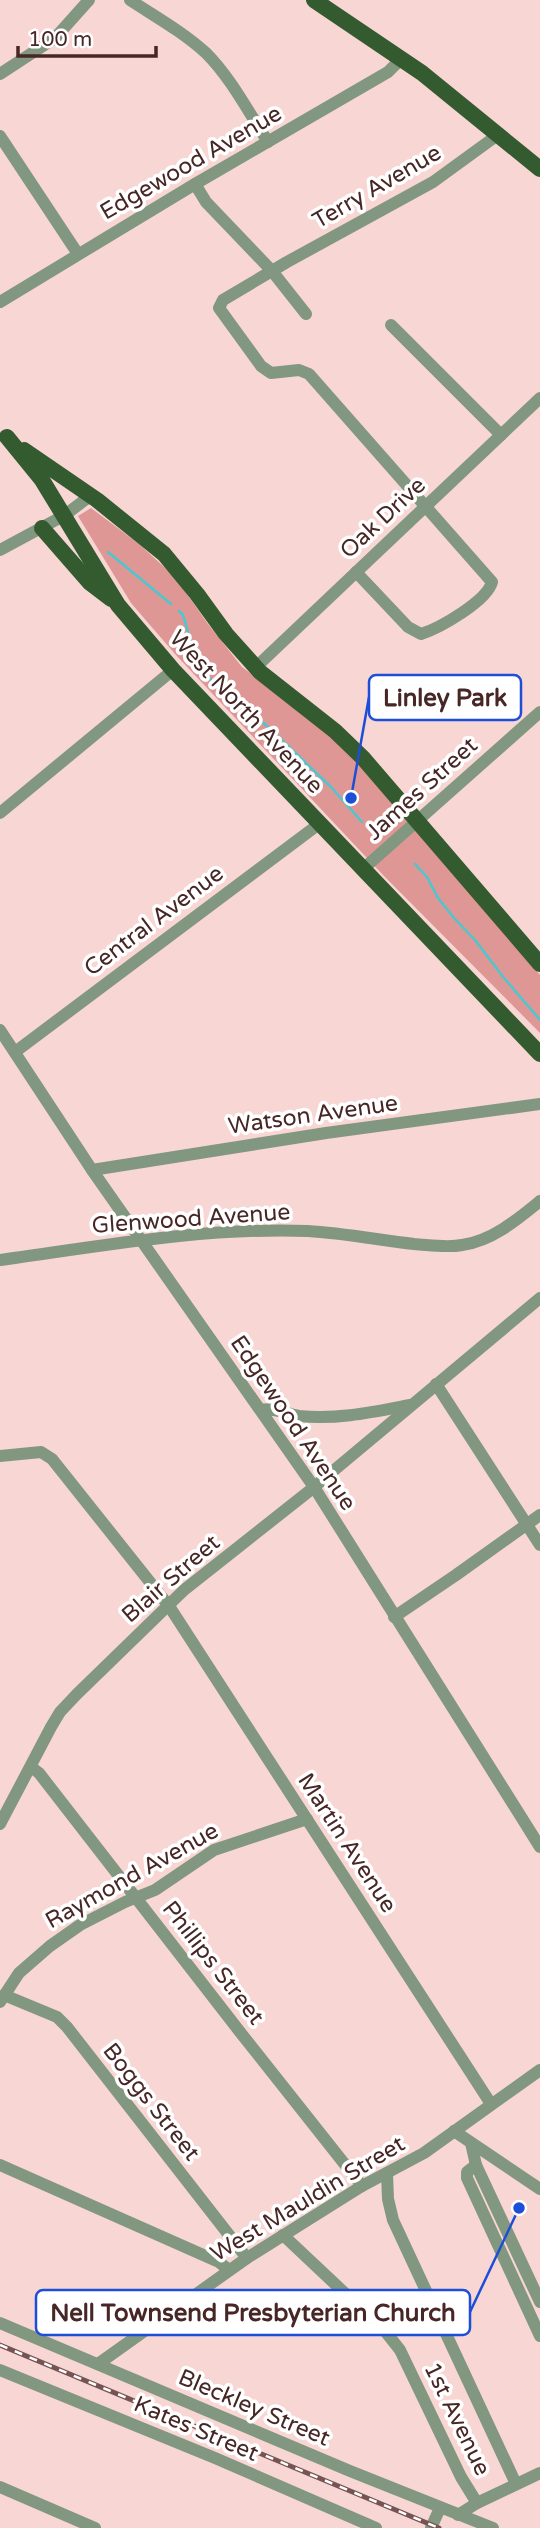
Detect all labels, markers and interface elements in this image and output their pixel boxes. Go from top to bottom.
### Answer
scale bar [18,14,156,58]
text: 100 m [28,27,92,52]
street label: Edgewood Avenue [95,100,287,226]
street label: Terry Avenue [308,139,446,235]
street label: Oak Drive [334,471,432,565]
street label: West North Avenue [163,625,329,799]
callout: Linley Park [369,675,521,720]
text: Linley Park [383,684,507,713]
street label: James Street [360,731,484,846]
street label: Central Avenue [79,860,229,982]
street label: Watson Avenue [226,1089,400,1141]
street label: Glenwood Avenue [91,1198,291,1240]
street label: Edgewood Avenue [224,1330,362,1516]
street label: Blair Street [116,1529,226,1629]
street label: Martin Avenue [291,1768,403,1918]
street label: Raymond Avenue [41,1817,223,1935]
street label: Phillips Street [156,1895,270,2031]
street label: Boggs Street [96,2038,206,2167]
street label: West Mauldin Street [206,2130,410,2268]
callout: Nell Townsend Presbyterian Church [36,2290,470,2335]
text: Nell Townsend Presbyterian Church [50,2299,456,2328]
street label: 1st Avenue [418,2358,496,2480]
street label: Bleckley Street [174,2363,334,2453]
street label: Kates Street [130,2390,263,2468]

